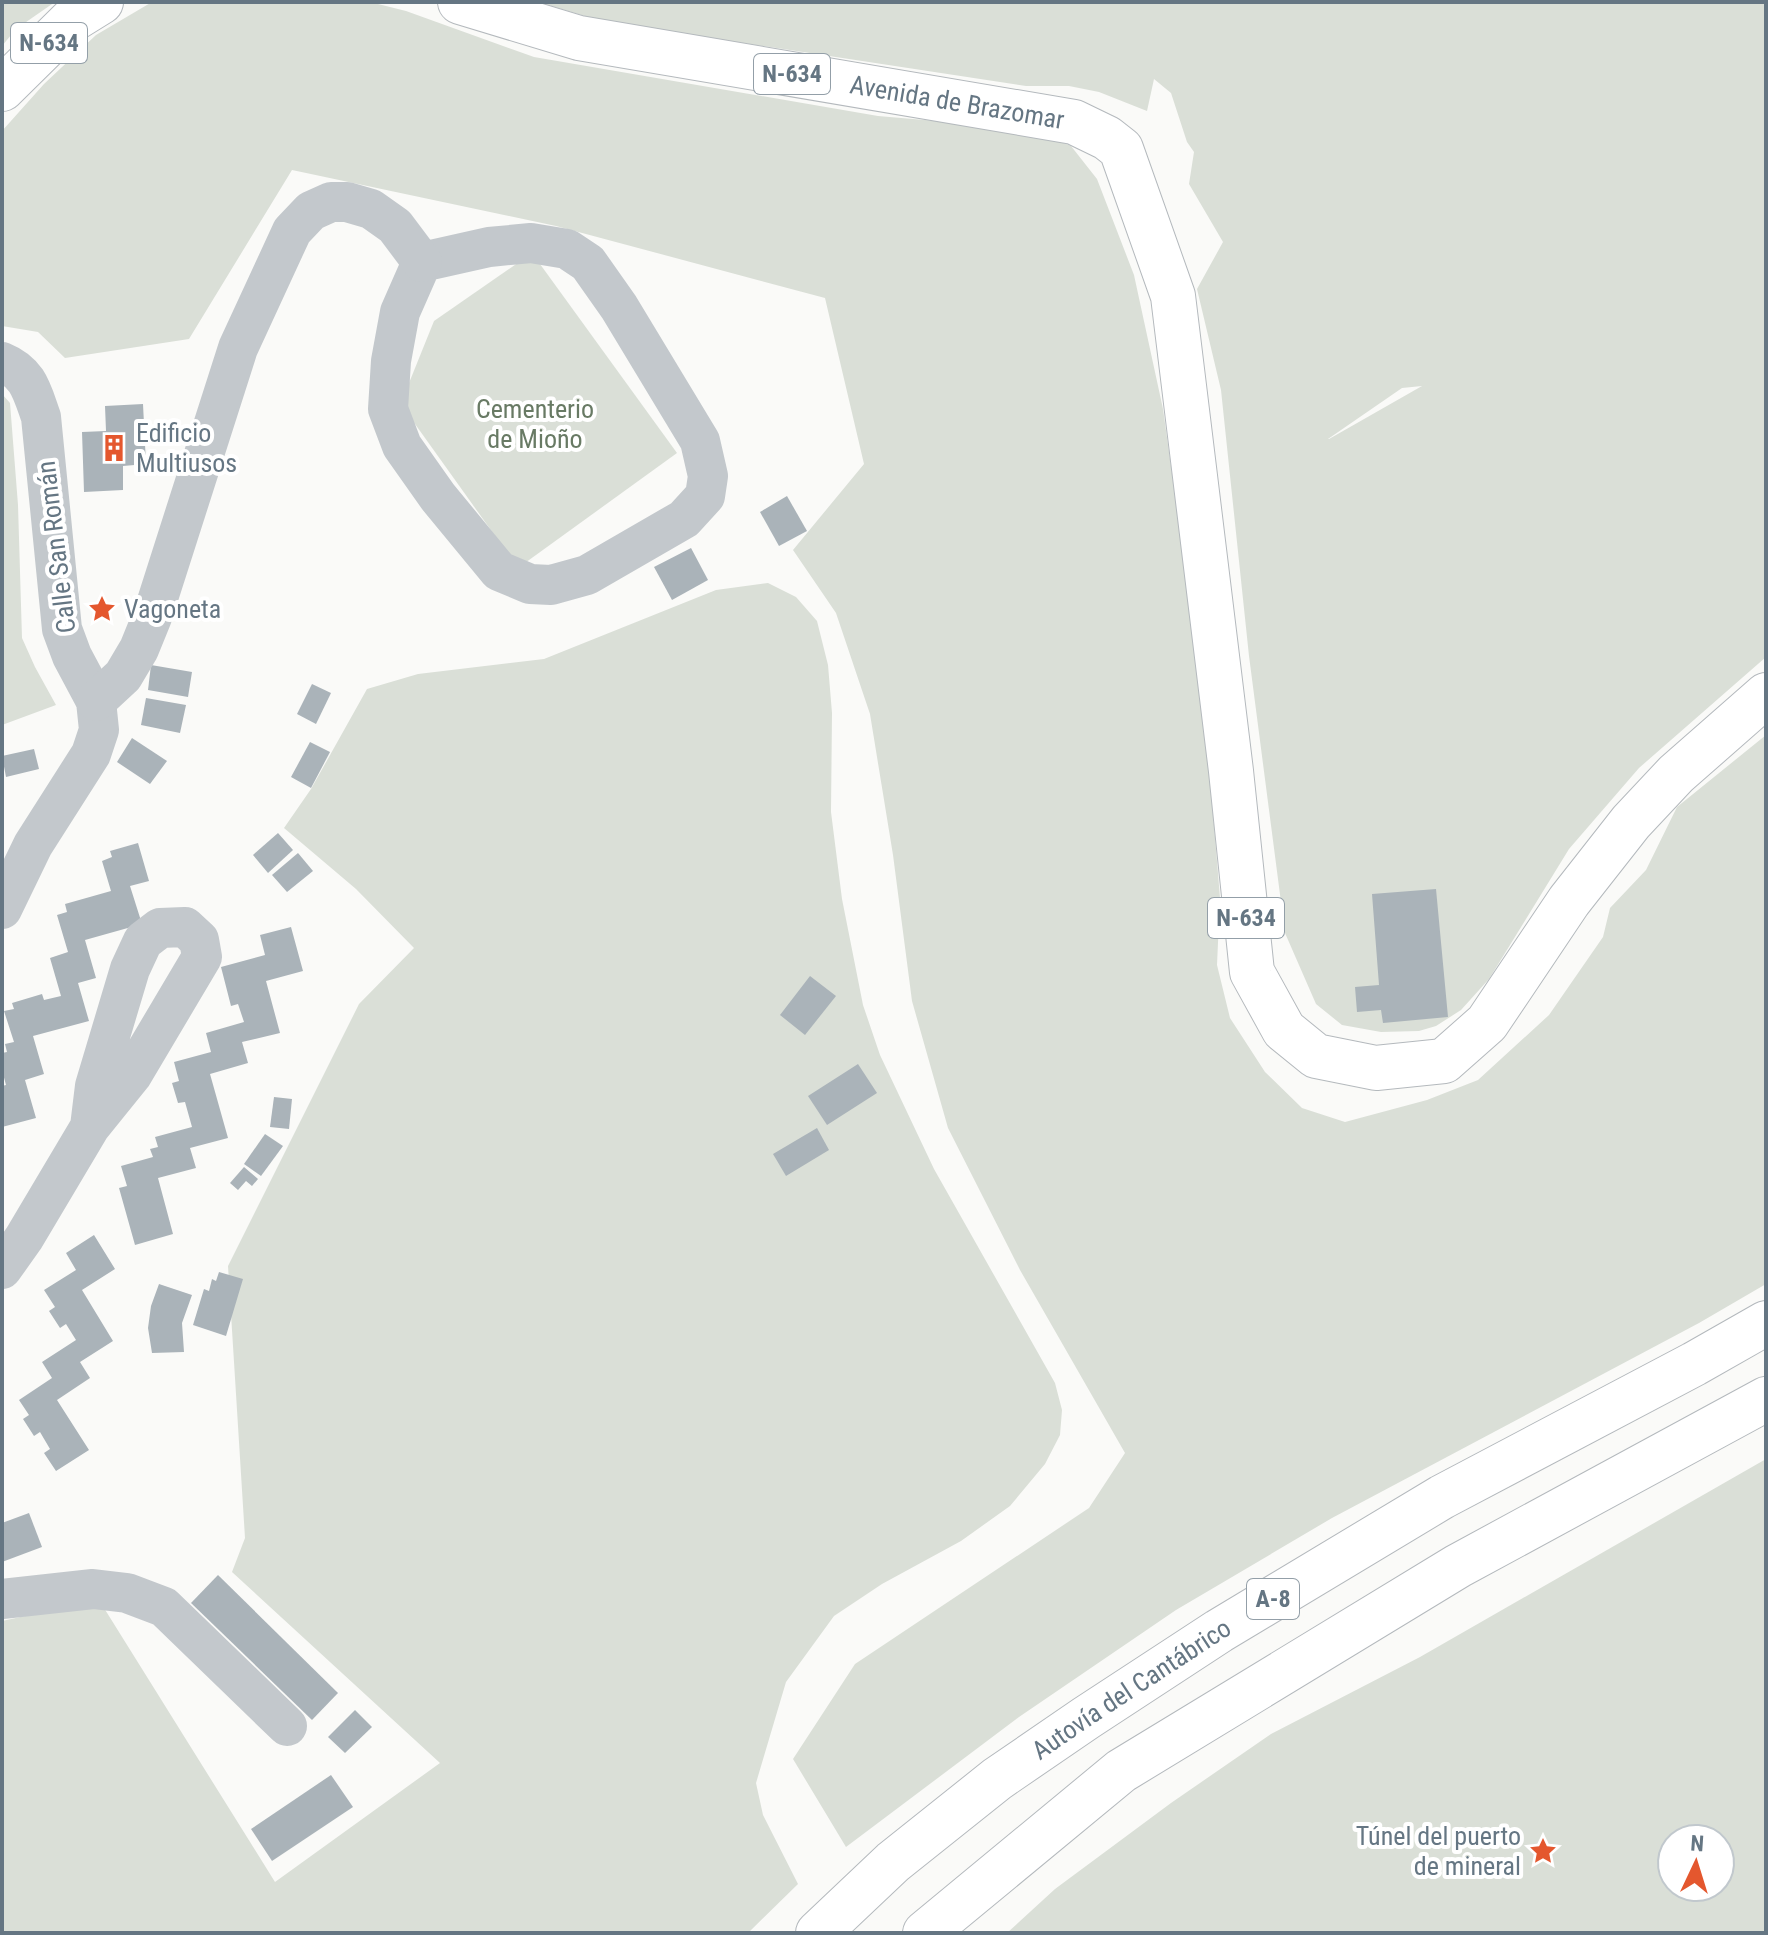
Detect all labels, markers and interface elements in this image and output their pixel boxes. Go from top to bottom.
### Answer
road number: N-634 [11,23,87,63]
road number: N-634 [754,54,830,94]
street label: Avenida de Brazomar [848,69,1067,135]
park label: Cementerio de Mioño [476,394,594,454]
place label: Edificio Multiusos [136,418,237,478]
building icon: Edificio Multiusos [99,433,129,463]
street label: Calle San Román [31,459,81,635]
place icon: Vagoneta [87,594,117,624]
place label: Vagoneta [124,594,221,624]
road number: N-634 [1208,898,1284,938]
road number: A-8 [1247,1579,1299,1619]
street label: Autovía del Cantábrico [1026,1612,1236,1766]
place label: Túnel del puerto de mineral [1356,1821,1521,1881]
north arrow [1656,1823,1736,1903]
text: N [1690,1831,1705,1856]
place icon: Túnel del puerto de mineral [1528,1836,1558,1866]

